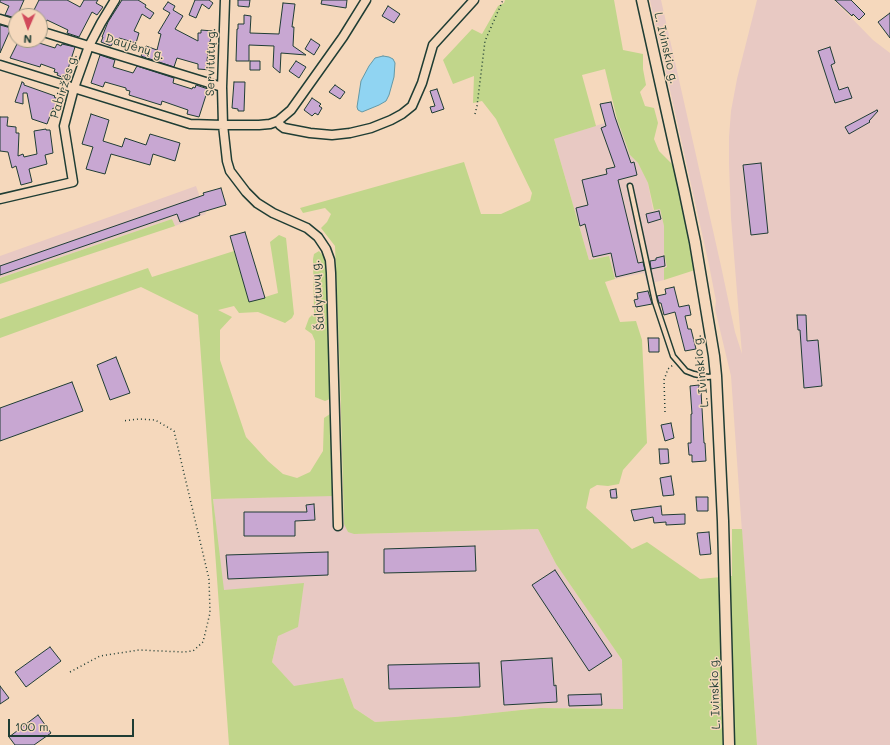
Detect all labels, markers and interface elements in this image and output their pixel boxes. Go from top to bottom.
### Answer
north arrow [8,8,48,48]
street label: L. Ivinskio g. [651,11,681,85]
street label: Servitutų g. [203,28,219,96]
street label: Daujėnų g. [104,31,166,63]
text: N [23,32,32,47]
street label: Pabiržės g. [47,52,81,120]
street label: Šaldytuvų g. [308,259,328,331]
street label: L. Ivinskio g. [690,334,712,408]
street label: L. Ivinskio g. [707,656,723,730]
scale bar [10,711,136,737]
text: 100 m [15,718,49,734]

